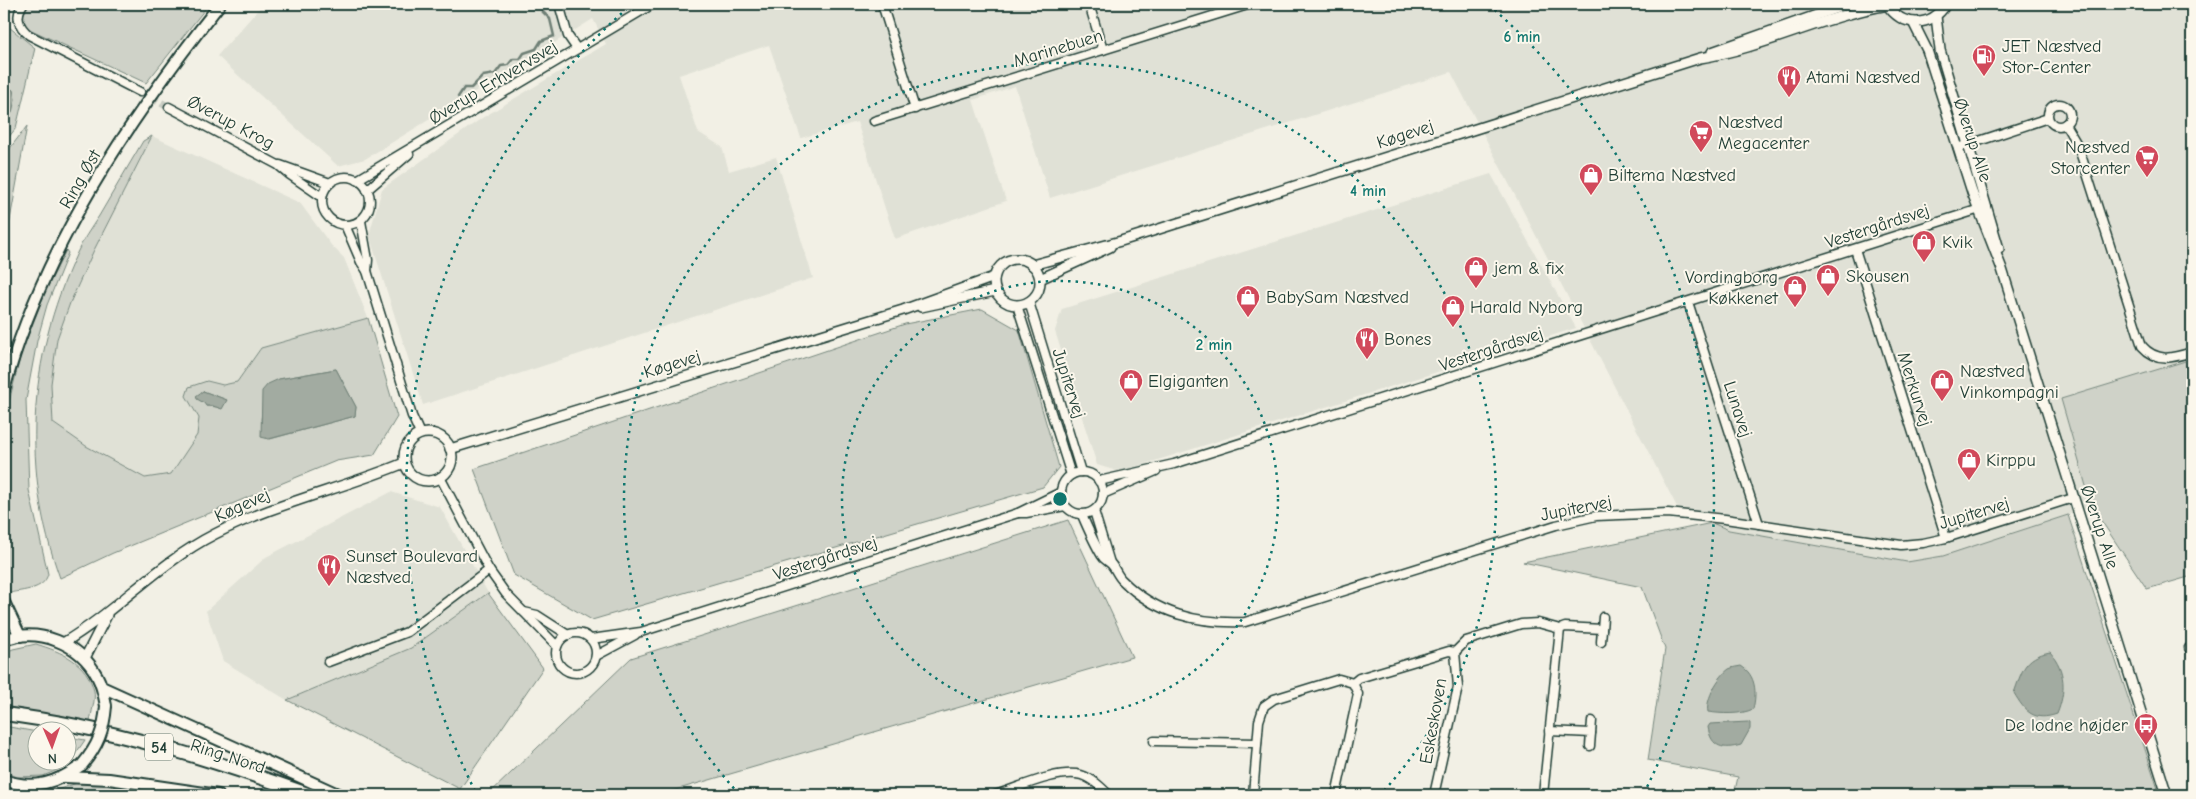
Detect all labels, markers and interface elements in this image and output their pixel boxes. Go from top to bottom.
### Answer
street label: Marinebuen [1011,25,1105,72]
text: 6 min [1504,28,1540,46]
street label: Øverup Erhvervsvej [425,36,561,129]
place label: JET Næstved Stor-Center [2002,36,2102,78]
fuel station icon: JET Næstved Stor-Center [1971,43,1997,77]
restaurant icon: Atami Næstved [1776,64,1802,98]
place label: Atami Næstved [1806,67,1920,88]
street label: Øverup Krog [184,91,278,154]
street label: Øverup Alle [1949,96,1996,185]
place label: Næstved Megacenter [1718,112,1810,154]
street label: Køgevej [1374,115,1436,154]
supermarket icon: Næstved Megacenter [1688,119,1714,153]
place label: Næstved Storcenter [2051,137,2131,179]
supermarket icon: Næstved Storcenter [2134,144,2160,178]
street label: Ring Øst [55,145,106,212]
shop icon: Biltema Næstved [1578,162,1604,196]
place label: Biltema Næstved [1608,165,1736,186]
text: 4 min [1350,182,1386,200]
street label: Vestergårdsvej [1822,200,1932,253]
shop icon: Kvik [1911,229,1937,263]
place label: Kvik [1942,232,1973,253]
shop icon: jem & fix [1463,255,1489,289]
place label: jem & fix [1492,258,1564,279]
shop icon: Skousen [1815,263,1841,297]
place label: Skousen [1846,266,1909,287]
place label: Vordingborg Køkkenet [1685,267,1779,309]
shop icon: Vordingborg Køkkenet [1782,274,1808,308]
shop icon: BabySam Næstved [1235,284,1261,318]
place label: BabySam Næstved [1266,287,1409,308]
shop icon: Harald Nyborg [1440,294,1466,328]
place label: Harald Nyborg [1470,297,1583,318]
street label: Vestergårdsvej [1436,323,1546,376]
restaurant icon: Bones [1354,326,1380,360]
place label: Bones [1384,329,1431,350]
text: 2 min [1196,336,1232,354]
street label: Køgevej [641,346,703,383]
street label: Jupitervej [1047,346,1090,421]
street label: Merkurvej [1893,349,1936,429]
place label: Næstved Vinkompagni [1960,361,2059,403]
shop icon: Elgiganten [1118,368,1144,402]
shop icon: Næstved Vinkompagni [1929,368,1955,402]
place label: Elgiganten [1148,371,1229,392]
street label: Lunavej [1719,378,1756,440]
shop icon: Kirppu [1956,447,1982,481]
place label: Kirppu [1986,450,2036,471]
street label: Øverup Alle [2076,483,2123,572]
street label: Køgevej [211,484,273,527]
centre of rings [1051,490,1069,508]
street label: Jupitervej [1539,491,1614,526]
street label: Jupitervej [1937,493,2012,534]
street label: Vestergårdsvej [770,532,880,585]
place label: Sunset Boulevard Næstved [346,546,478,588]
restaurant icon: Sunset Boulevard Næstved [316,553,342,587]
street label: Eskeskoven [1416,676,1451,766]
bus stop icon: De lodne højder [2133,712,2159,746]
place label: De lodne højder [2005,715,2129,736]
north arrow [28,722,78,772]
road number: 54 [145,734,173,760]
street label: Ring Nord [188,734,268,778]
text: N [48,750,57,767]

